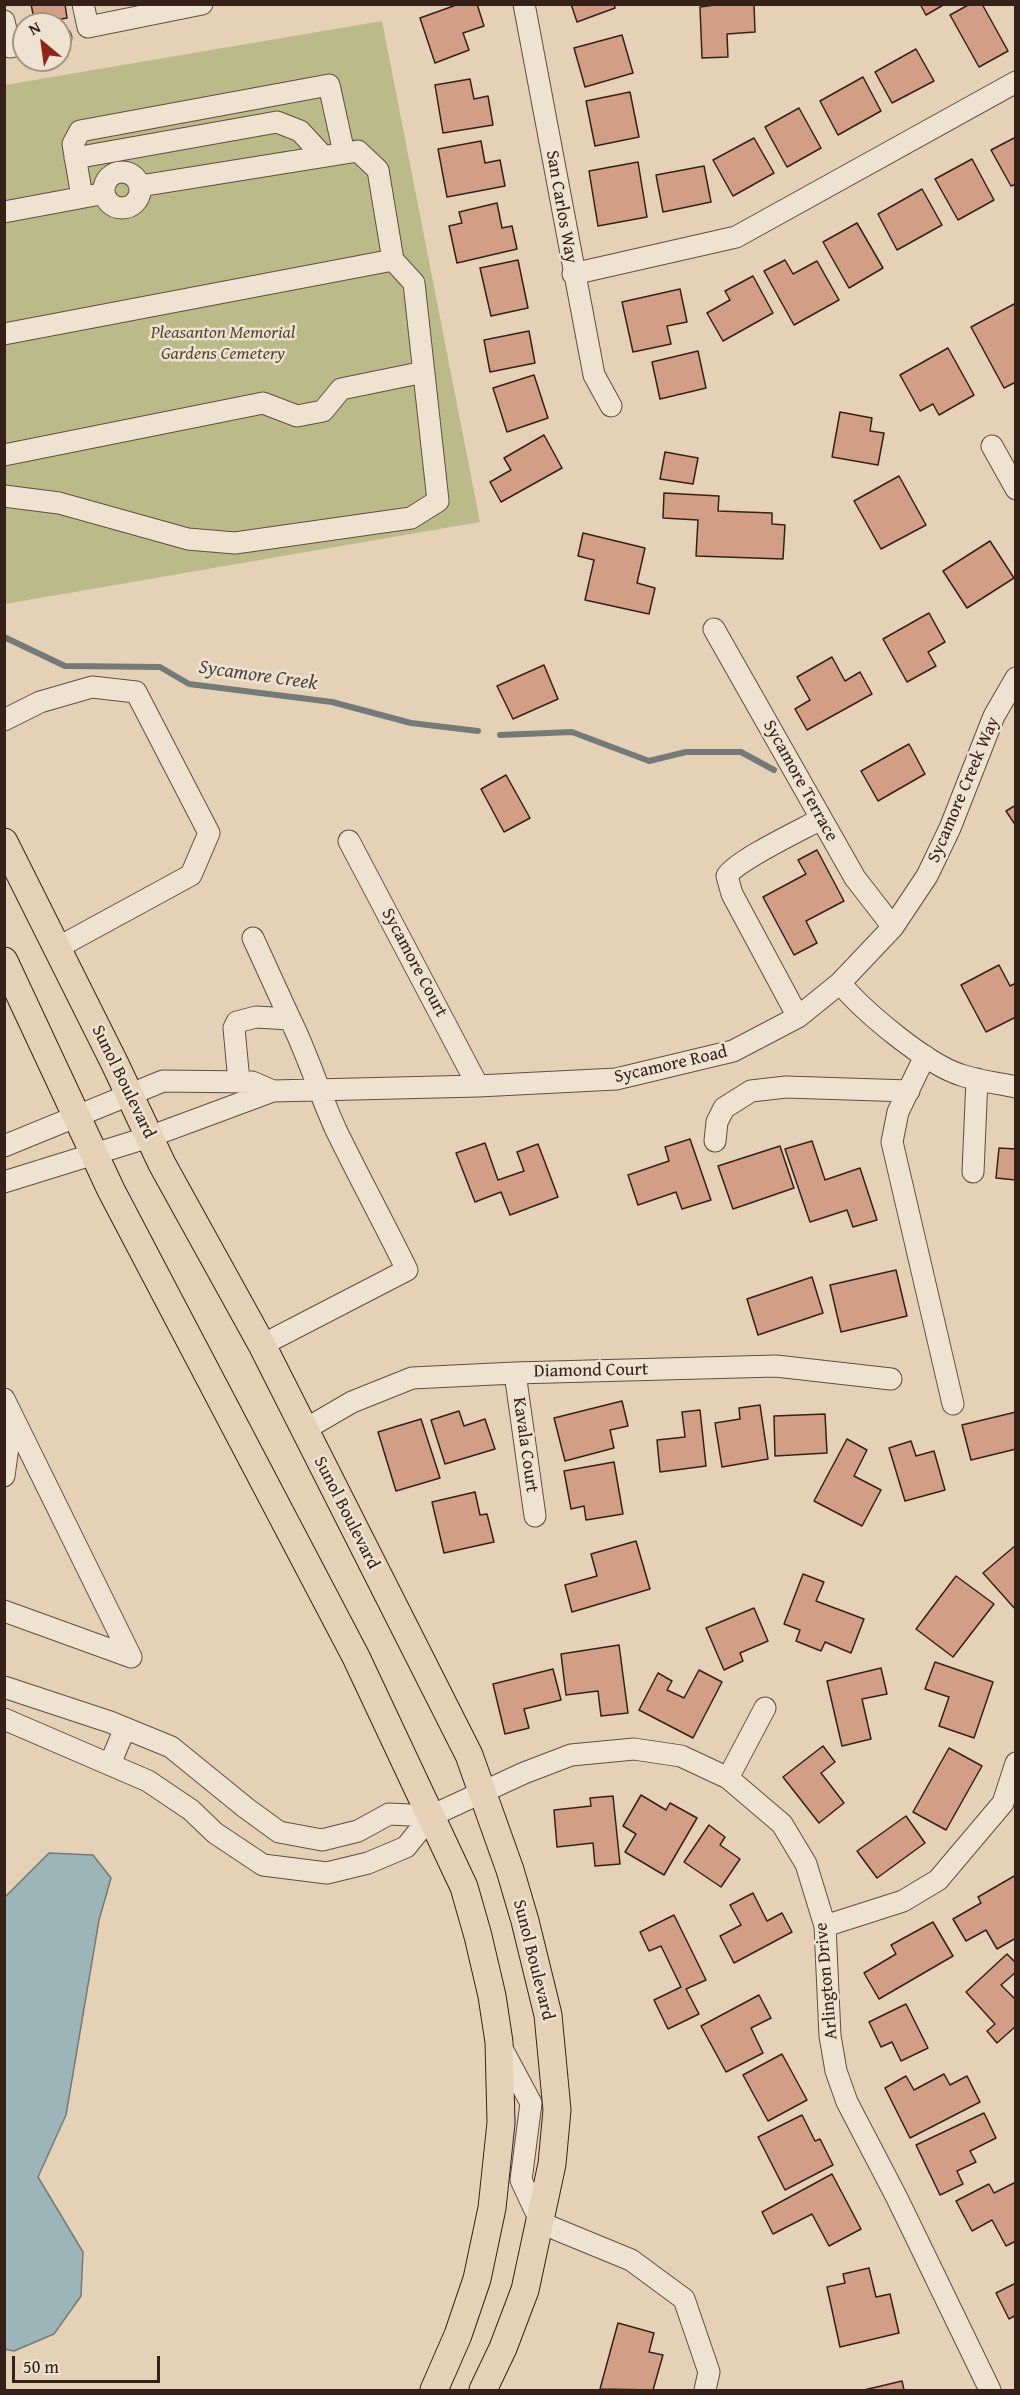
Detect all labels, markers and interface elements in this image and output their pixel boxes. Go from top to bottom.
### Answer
north arrow [12,12,72,72]
text: N [24,15,45,41]
street label: San Carlos Way [540,149,582,265]
park label: Pleasanton Memorial Gardens Cemetery [151,322,295,364]
water label: Sycamore Creek [197,656,319,696]
street label: Sycamore Creek Way [923,714,1005,866]
street label: Sycamore Terrace [758,717,842,845]
street label: Sycamore Court [376,905,452,1021]
street label: Sunol Boulevard [86,1022,160,1142]
street label: Sycamore Road [612,1042,730,1088]
street label: Diamond Court [534,1359,648,1383]
street label: Kavala Court [508,1396,542,1494]
street label: Sunol Boulevard [308,1453,384,1573]
street label: Sunol Boulevard [508,1898,558,2022]
street label: Arlington Drive [811,1922,843,2040]
scale bar [15,2344,164,2382]
text: 50 m [23,2353,59,2380]

